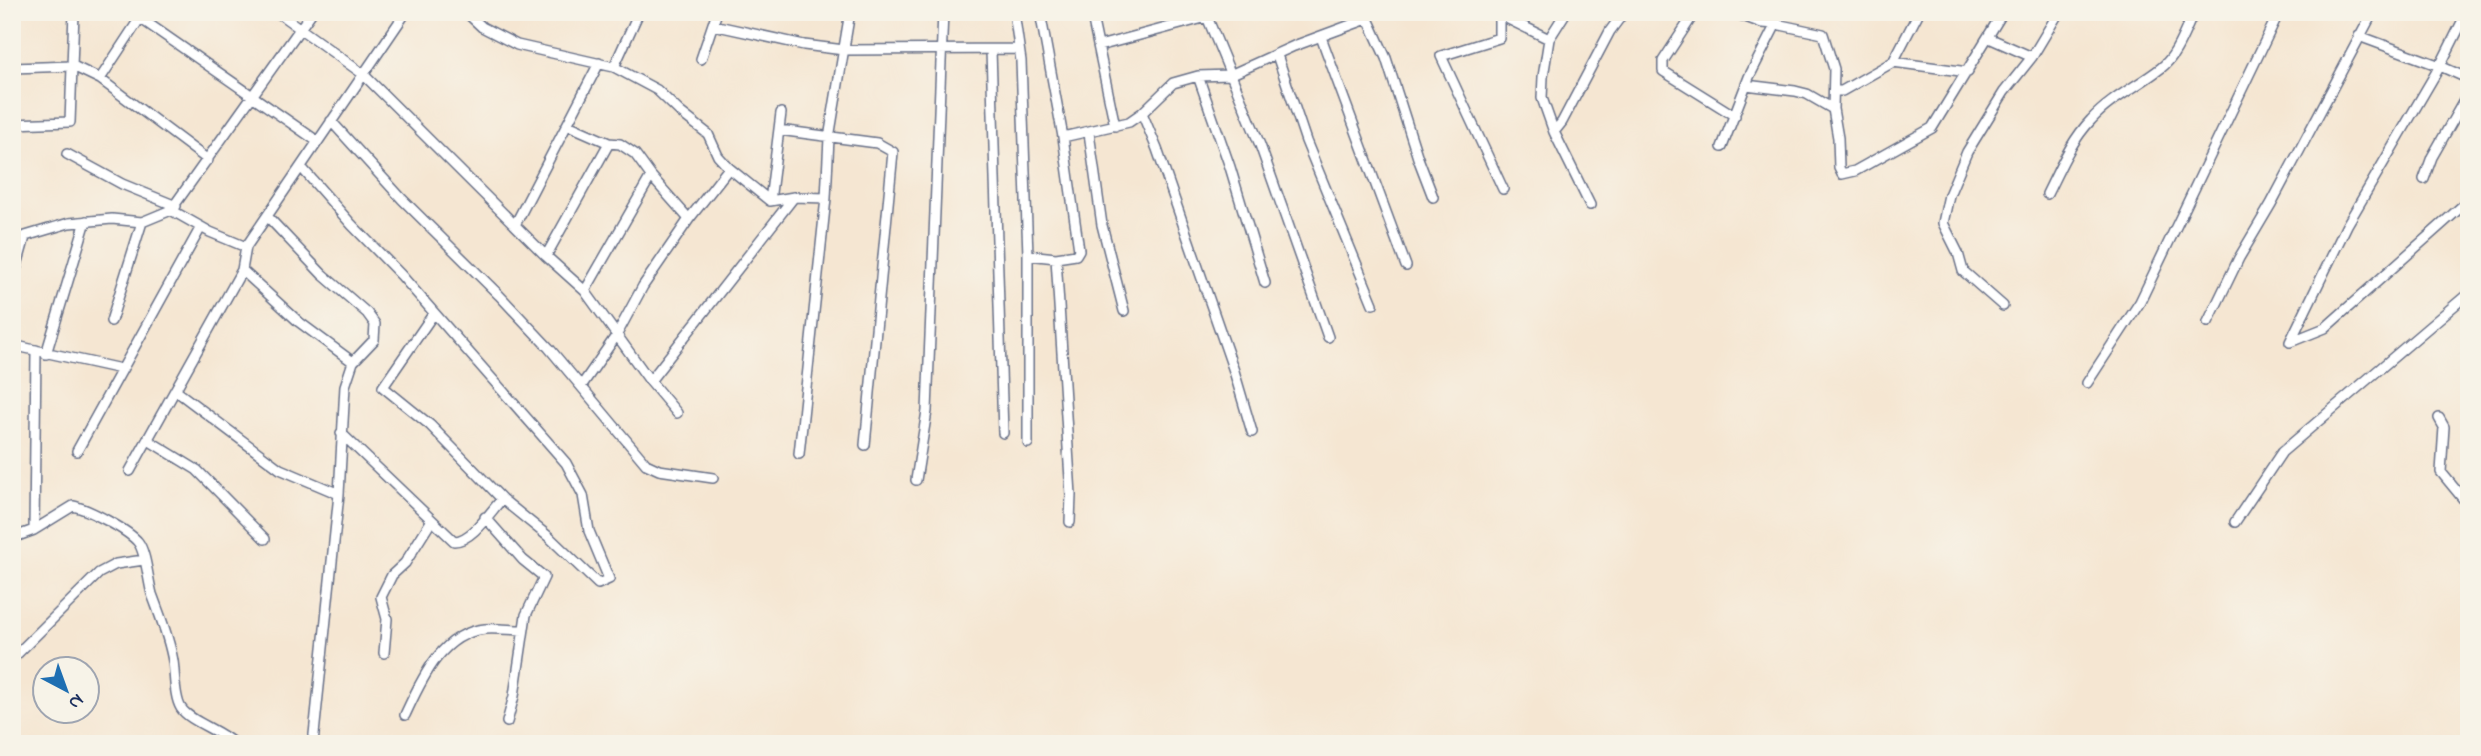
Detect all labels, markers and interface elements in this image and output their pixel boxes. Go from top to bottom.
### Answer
north arrow [32,654,102,724]
text: N [62,687,89,715]

